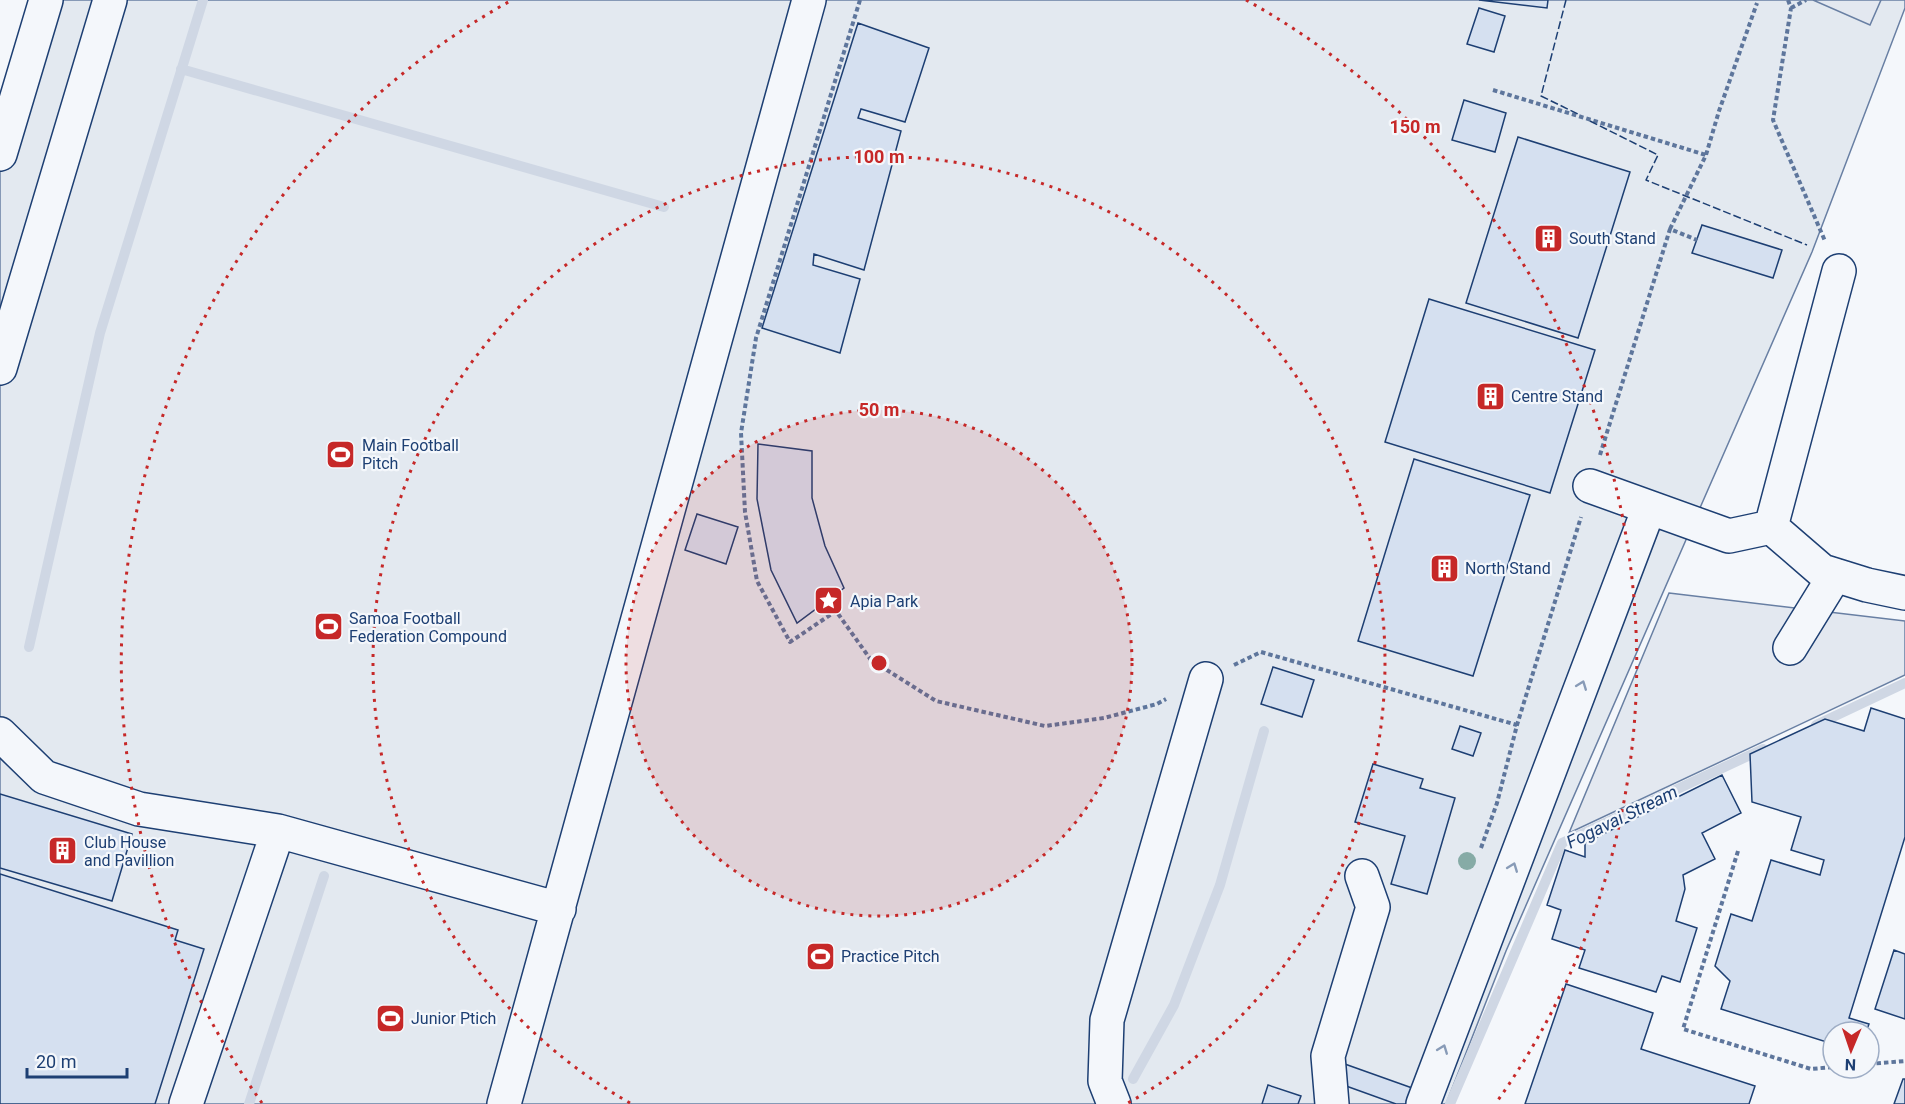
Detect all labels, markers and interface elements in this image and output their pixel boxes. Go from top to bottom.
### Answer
text: 150 m [1389,116,1441,137]
text: 100 m [853,146,905,167]
building icon: South Stand [1532,222,1564,254]
place label: South Stand [1569,229,1656,248]
building icon: Centre Stand [1474,380,1506,412]
place label: Centre Stand [1511,387,1603,406]
text: 50 m [859,399,899,420]
place label: Main Football Pitch [362,436,459,473]
sports icon: Main Football Pitch [325,438,357,470]
building icon: North Stand [1428,552,1460,584]
place label: North Stand [1465,559,1551,578]
place icon: Apia Park [813,585,845,617]
place label: Apia Park [850,592,919,611]
place label: Samoa Football Federation Compound [349,609,507,646]
sports icon: Samoa Football Federation Compound [312,611,344,643]
centre of rings [869,653,889,673]
one-way arrow [1575,680,1587,691]
water label: Fogavai Stream [1563,781,1681,853]
place label: Club House and Pavillion [84,833,174,870]
building icon: Club House and Pavillion [47,835,79,867]
one-way arrow [1505,862,1518,873]
sports icon: Practice Pitch [804,940,836,972]
place label: Practice Pitch [841,947,940,966]
sports icon: Junior Ptich [374,1002,406,1034]
place label: Junior Ptich [411,1009,496,1028]
north arrow [1821,1020,1881,1080]
scale bar [27,1041,128,1079]
one-way arrow [1436,1045,1449,1055]
text: 20 m [36,1051,76,1072]
text: N [1845,1055,1856,1074]

